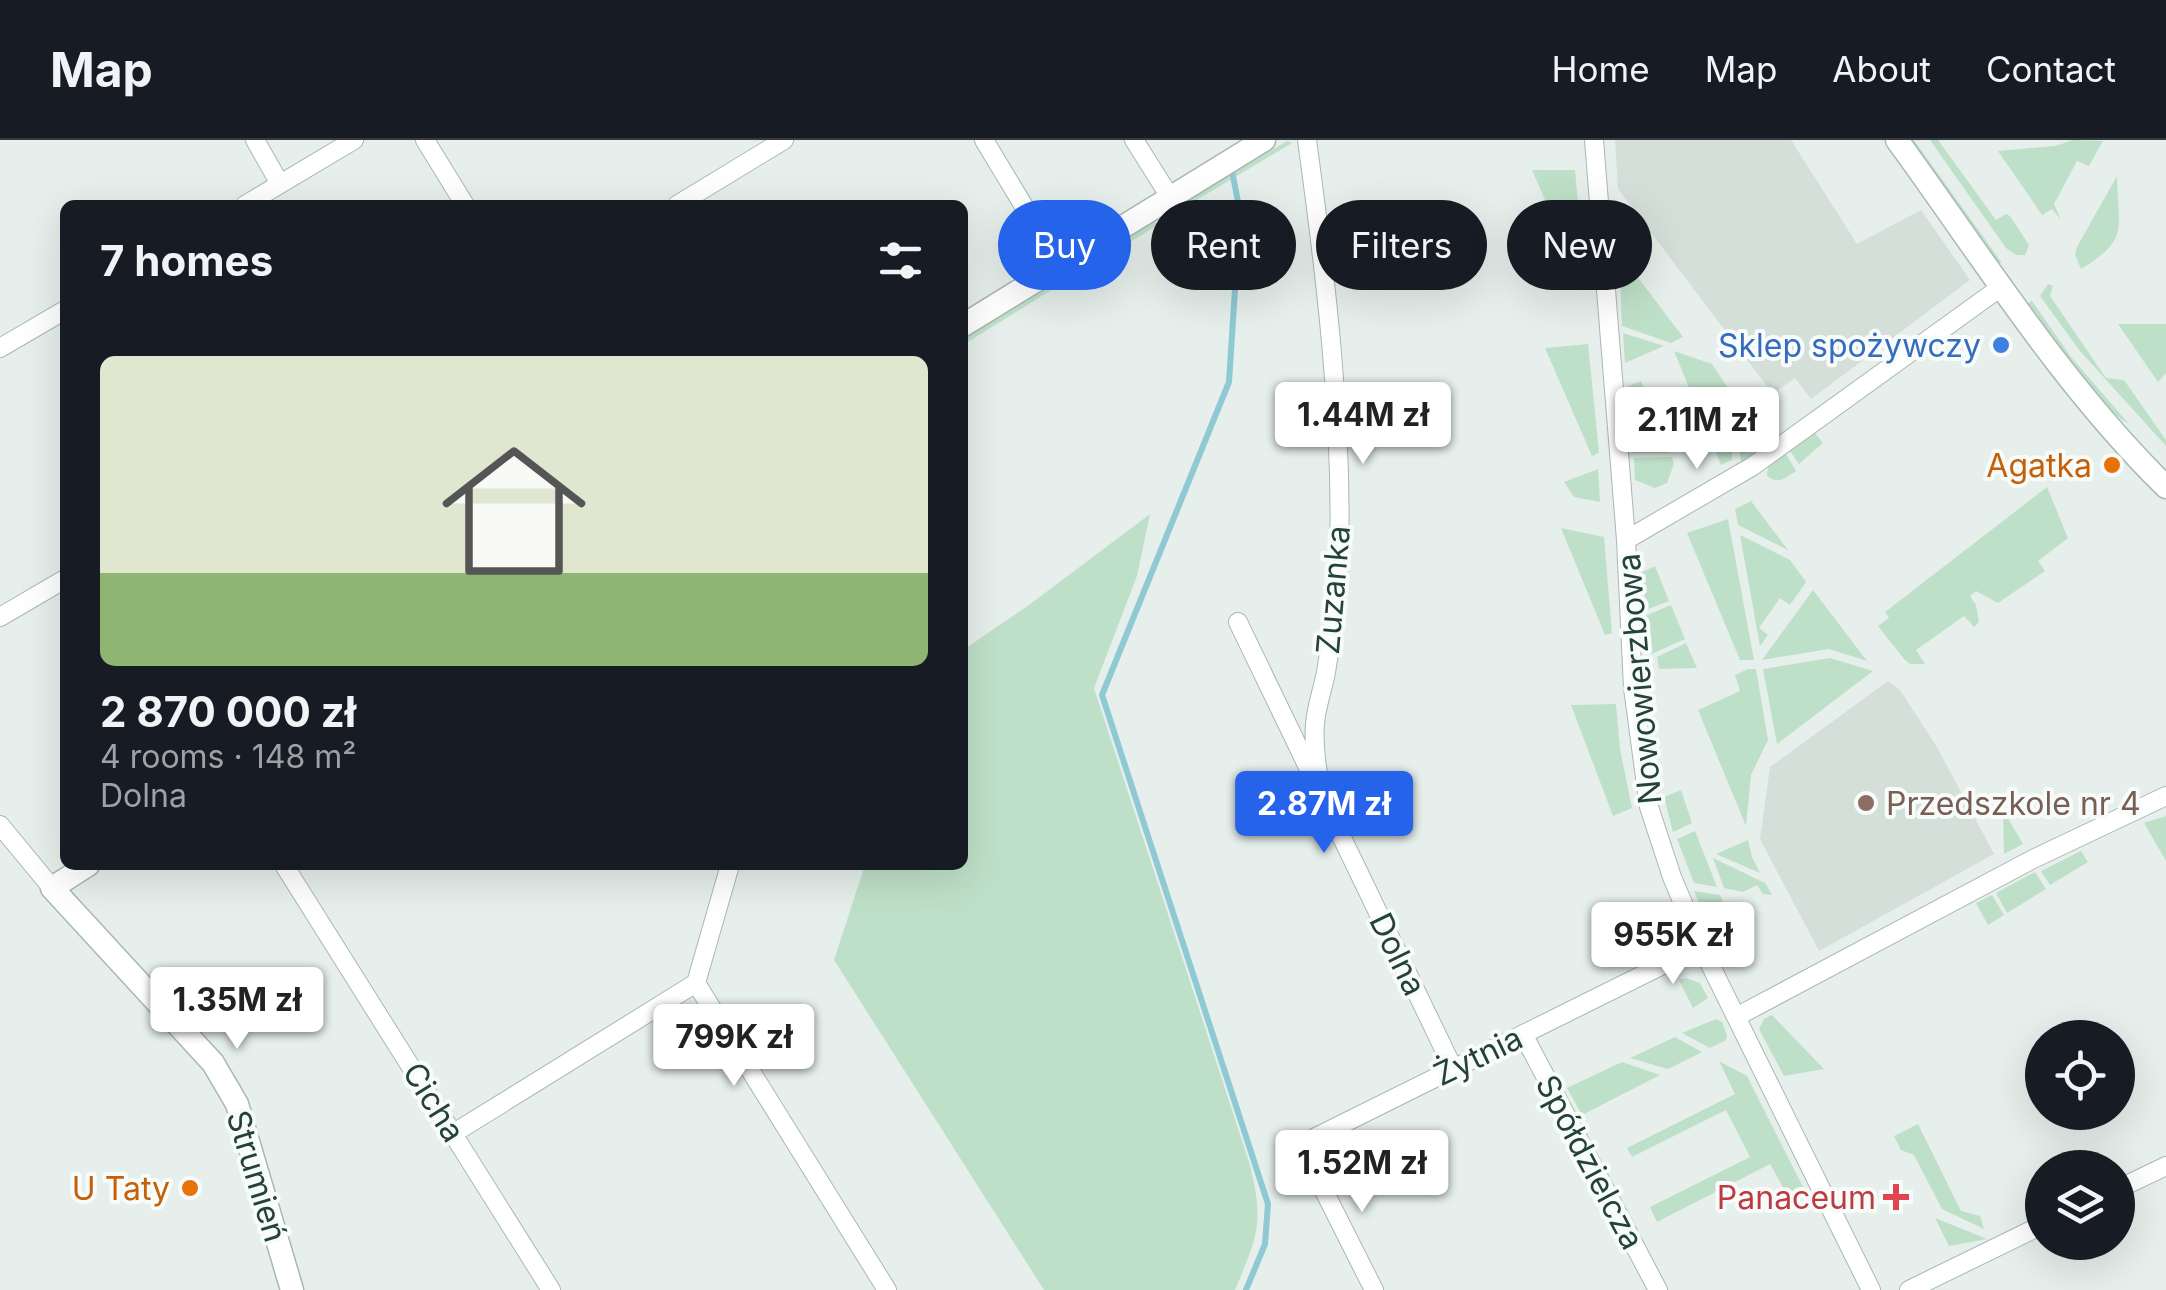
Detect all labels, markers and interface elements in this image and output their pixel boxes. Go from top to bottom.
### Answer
text: Map [50,40,153,99]
text: Home [1552,48,1650,90]
text: Map [1705,48,1777,90]
text: About [1832,48,1931,90]
text: Contact [1986,48,2116,90]
chip: Buy [998,200,1131,290]
chip: Rent [1151,200,1296,290]
chip: Filters [1316,200,1487,290]
chip: New [1507,200,1652,290]
icon: filters [873,233,928,288]
text: 7 homes [100,235,273,286]
place label: Sklep spożywczy [1718,326,1981,365]
marker: Sklep spożywczy [1990,334,2012,356]
pin: 1.44M zł [1260,382,1466,467]
pin: 2.11M zł [1594,387,1800,472]
text: 1.44M zł [1297,395,1429,434]
text: 2.11M zł [1637,400,1757,439]
icon: home [424,421,604,601]
place label: Agatka [1986,446,2092,485]
marker: Agatka [2101,454,2123,476]
street label: Zuzanka [1308,524,1358,656]
street label: Nowowierzbowa [1609,552,1669,806]
text: 2 870 000 zł [100,686,356,737]
text: 4 rooms · 148 m² [100,737,356,776]
pin: 2.87M zł [1221,771,1427,856]
text: Dolna [100,776,187,815]
text: 2.87M zł [1257,784,1391,823]
place label: Przedszkole nr 4 [1886,784,2141,823]
marker: Przedszkole nr 4 [1855,792,1877,814]
pin: 955K zł [1581,902,1765,987]
street label: Dolna [1361,906,1435,1002]
text: 955K zł [1613,915,1733,954]
pin: 1.35M zł [134,967,340,1052]
text: 1.35M zł [172,980,302,1019]
pin: 799K zł [642,1004,826,1089]
text: 799K zł [675,1017,793,1056]
street label: Żytnia [1427,1018,1529,1094]
map controls [2025,1020,2135,1260]
button: locate [2025,1020,2135,1130]
street label: Cicha [395,1055,473,1149]
street label: Spółdzielcza [1528,1068,1652,1256]
street label: Strumień [219,1106,295,1246]
pin: 1.52M zł [1259,1130,1465,1215]
text: 1.52M zł [1297,1143,1427,1182]
button: layers [2025,1150,2135,1260]
place label: U Taty [72,1169,170,1208]
marker: U Taty [179,1177,201,1199]
place label: Panaceum [1717,1178,1876,1217]
marker: Panaceum [1885,1186,1907,1208]

